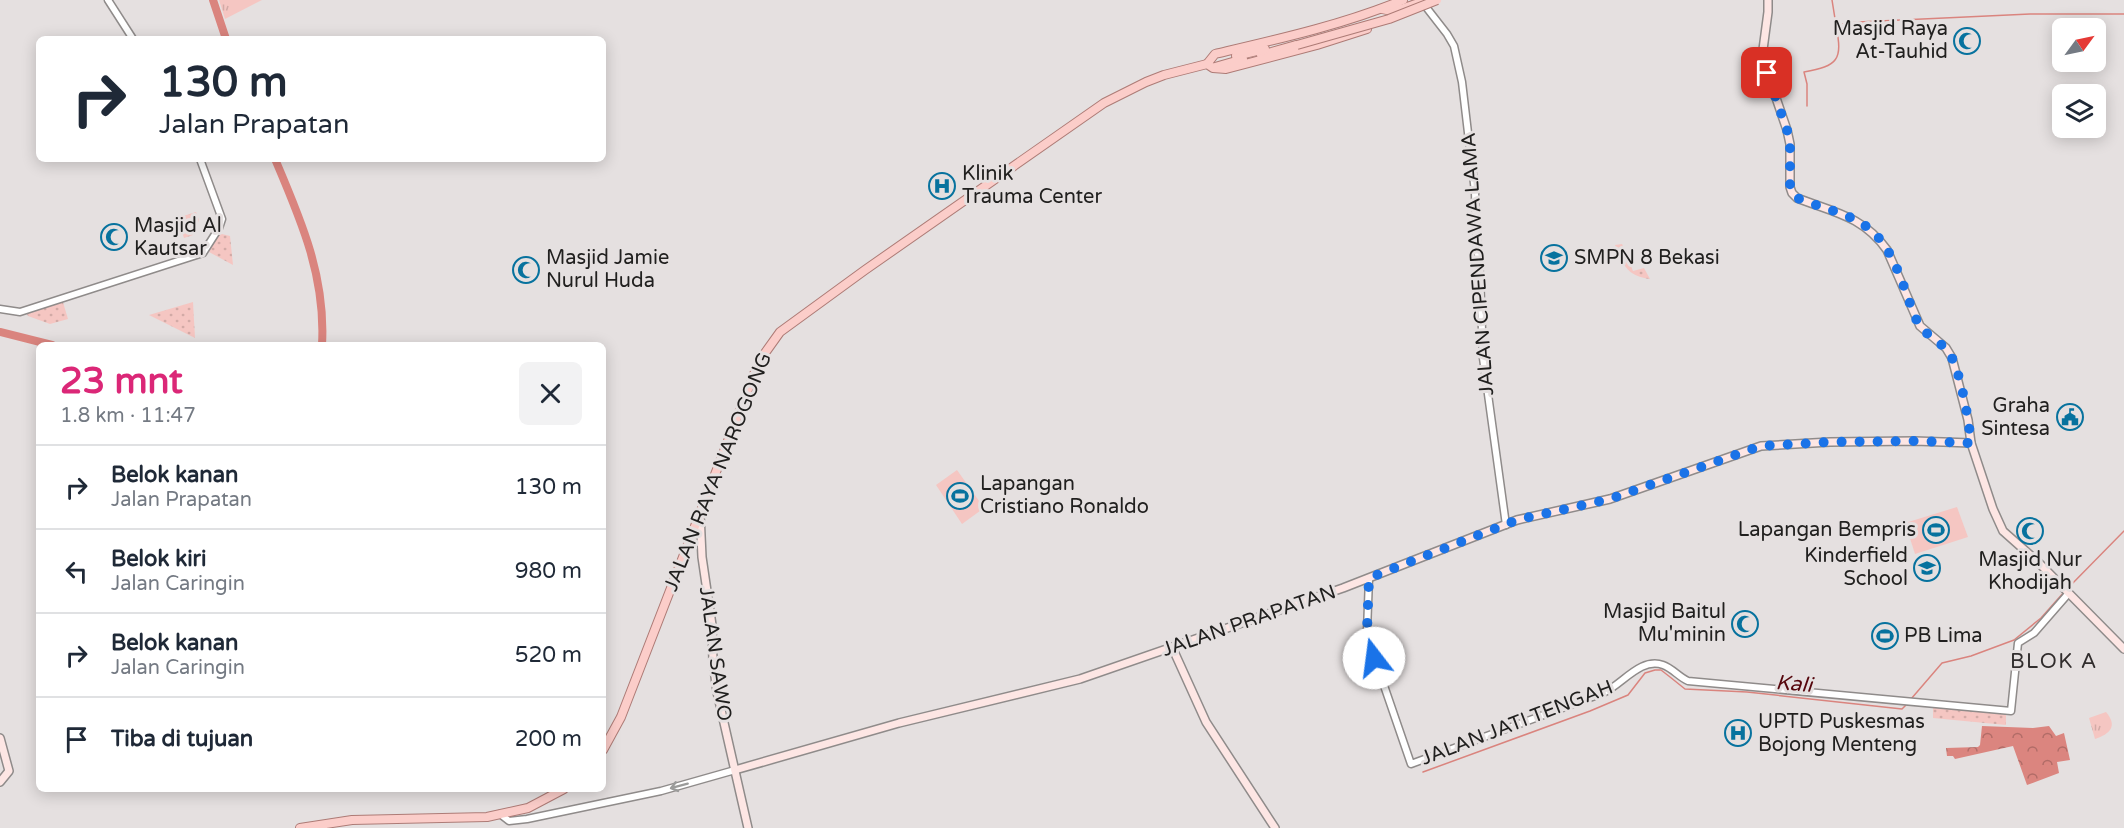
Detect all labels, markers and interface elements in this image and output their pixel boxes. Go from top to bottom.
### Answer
place label: Masjid Raya At-Tauhid [1833,17,1948,64]
north arrow [2052,18,2106,72]
map controls [2052,18,2106,138]
mosque icon: Masjid Raya At-Tauhid [1952,26,1982,56]
pin [1741,47,1792,98]
icon: arrive [1750,56,1783,89]
text: 130 m [159,57,288,108]
icon: right [60,60,138,138]
button: layers [2052,84,2106,138]
text: Jalan Prapatan [159,108,349,141]
street label: JALAN CIPENDAWA LAMA [1457,132,1499,396]
place label: Klinik Trauma Center [962,162,1102,209]
hospital icon: Klinik Trauma Center [927,171,957,201]
place label: Masjid Al Kautsar [134,214,222,261]
mosque icon: Masjid Al Kautsar [99,222,129,252]
school or university icon: SMPN 8 Bekasi [1539,243,1569,273]
place label: Masjid Jamie Nurul Huda [546,246,669,293]
place label: SMPN 8 Bekasi [1574,246,1720,270]
mosque icon: Masjid Jamie Nurul Huda [511,255,541,285]
street label: JALAN RAYA NAROGONG [659,349,777,595]
text: 23 mnt [60,360,183,403]
button: close [519,362,582,425]
place label: Graha Sintesa [1981,394,2050,441]
public building icon: Graha Sintesa [2055,402,2085,432]
text: 1.8 km · 11:47 [60,404,196,428]
text: Belok kanan [111,462,238,488]
icon: right [60,471,93,504]
place label: Lapangan Cristiano Ronaldo [980,472,1149,519]
text: 130 m [515,474,582,500]
sports icon: Lapangan Cristiano Ronaldo [945,481,975,511]
text: Jalan Prapatan [111,488,252,512]
sports icon: Lapangan Bempris [1921,515,1951,545]
mosque icon: Masjid Nur Khodijah [2015,516,2045,546]
place label: Lapangan Bempris [1738,518,1916,542]
place label: Kinderfield School [1804,544,1908,591]
text: Belok kiri [111,546,207,572]
place label: Masjid Nur Khodijah [1978,548,2082,595]
school or university icon: Kinderfield School [1912,553,1942,583]
icon: left [60,555,93,588]
text: 980 m [515,558,582,584]
text: Jalan Caringin [111,572,245,596]
street label: JALAN PRAPATAN [1159,580,1339,662]
street label: JALAN SAWO [694,585,736,723]
place label: Masjid Baitul Mu'minin [1603,600,1726,647]
mosque icon: Masjid Baitul Mu'minin [1730,609,1760,639]
sports icon: PB Lima [1870,621,1900,651]
place label: PB Lima [1904,624,1983,648]
position arrow [1342,626,1406,690]
text: Belok kanan [111,630,238,656]
icon: right [60,639,93,672]
text: 520 m [515,642,582,668]
district label: BLOK A [2010,649,2098,674]
text: Jalan Caringin [111,656,245,680]
water label: Kali [1775,670,1816,698]
street label: JALAN JATI TENGAH [1418,675,1616,771]
place label: UPTD Puskesmas Bojong Menteng [1758,710,1925,757]
hospital icon: UPTD Puskesmas Bojong Menteng [1723,718,1753,748]
icon: arrive [60,723,93,756]
text: Tiba di tujuan [111,726,253,752]
text: 200 m [515,726,582,752]
one-way arrow [670,781,689,793]

